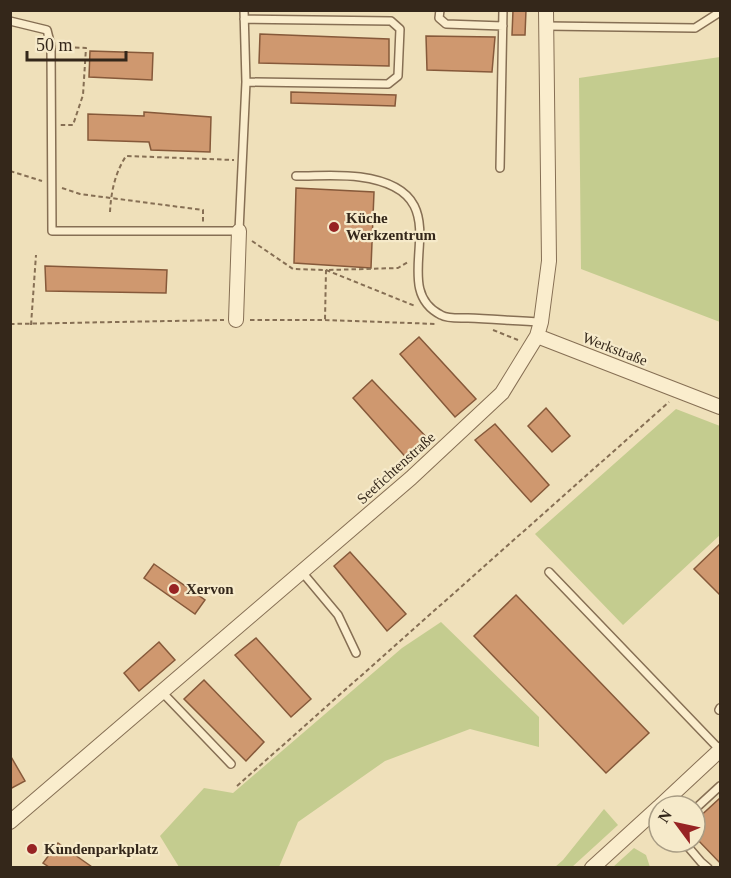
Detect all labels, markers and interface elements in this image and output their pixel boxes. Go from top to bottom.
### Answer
scale bar [27,24,126,62]
text: 50 m [36,35,73,55]
place label: Küche Werkzentrum [346,210,436,243]
marker: Küche Werkzentrum [327,220,341,234]
street label: Werkstraße [580,329,650,369]
street label: Seefichtenstraße [354,429,438,507]
place label: Xervon [186,581,234,597]
marker: Xervon [167,582,181,596]
north arrow [647,794,707,854]
text: N [655,806,675,826]
place label: Kundenparkplatz [44,841,159,857]
marker: Kundenparkplatz [25,842,39,856]

